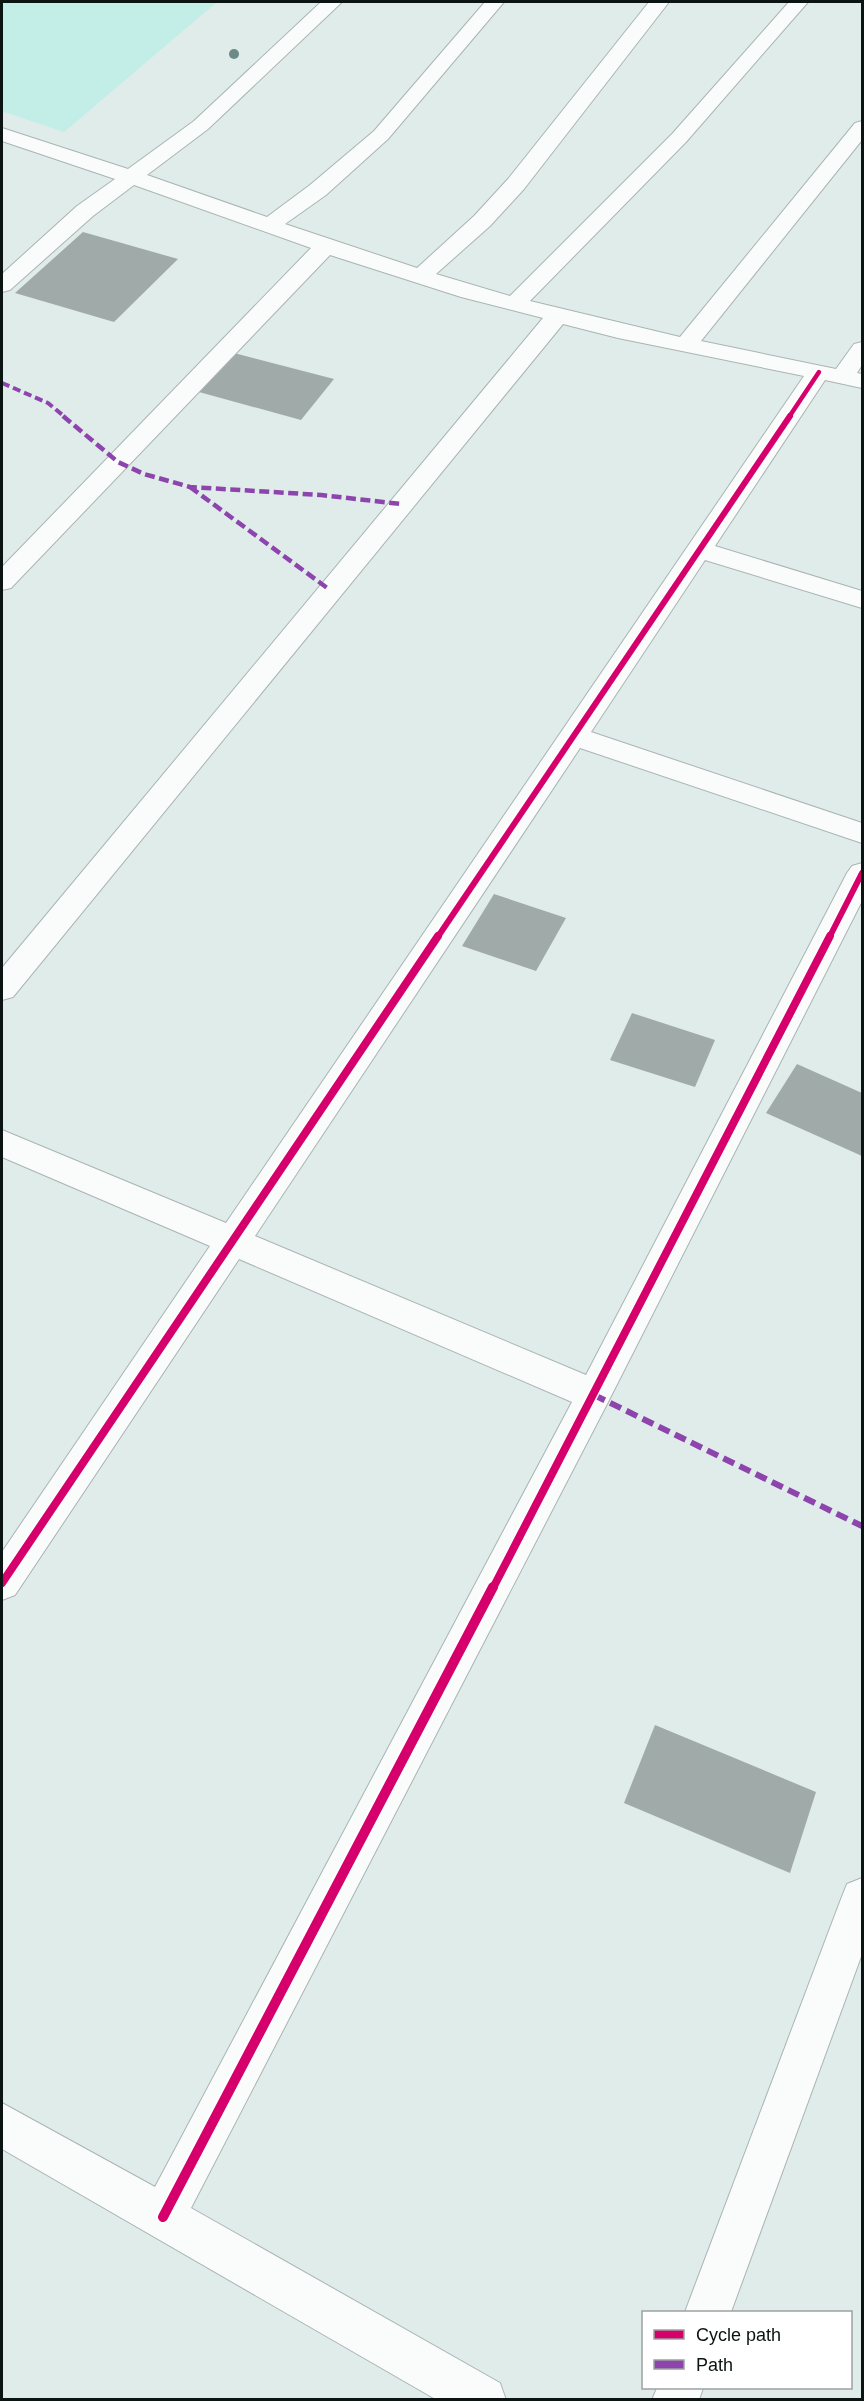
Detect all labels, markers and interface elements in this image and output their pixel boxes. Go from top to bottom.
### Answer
legend [642,2311,852,2389]
text: Cycle path [696,2325,781,2345]
text: Path [696,2355,733,2375]

